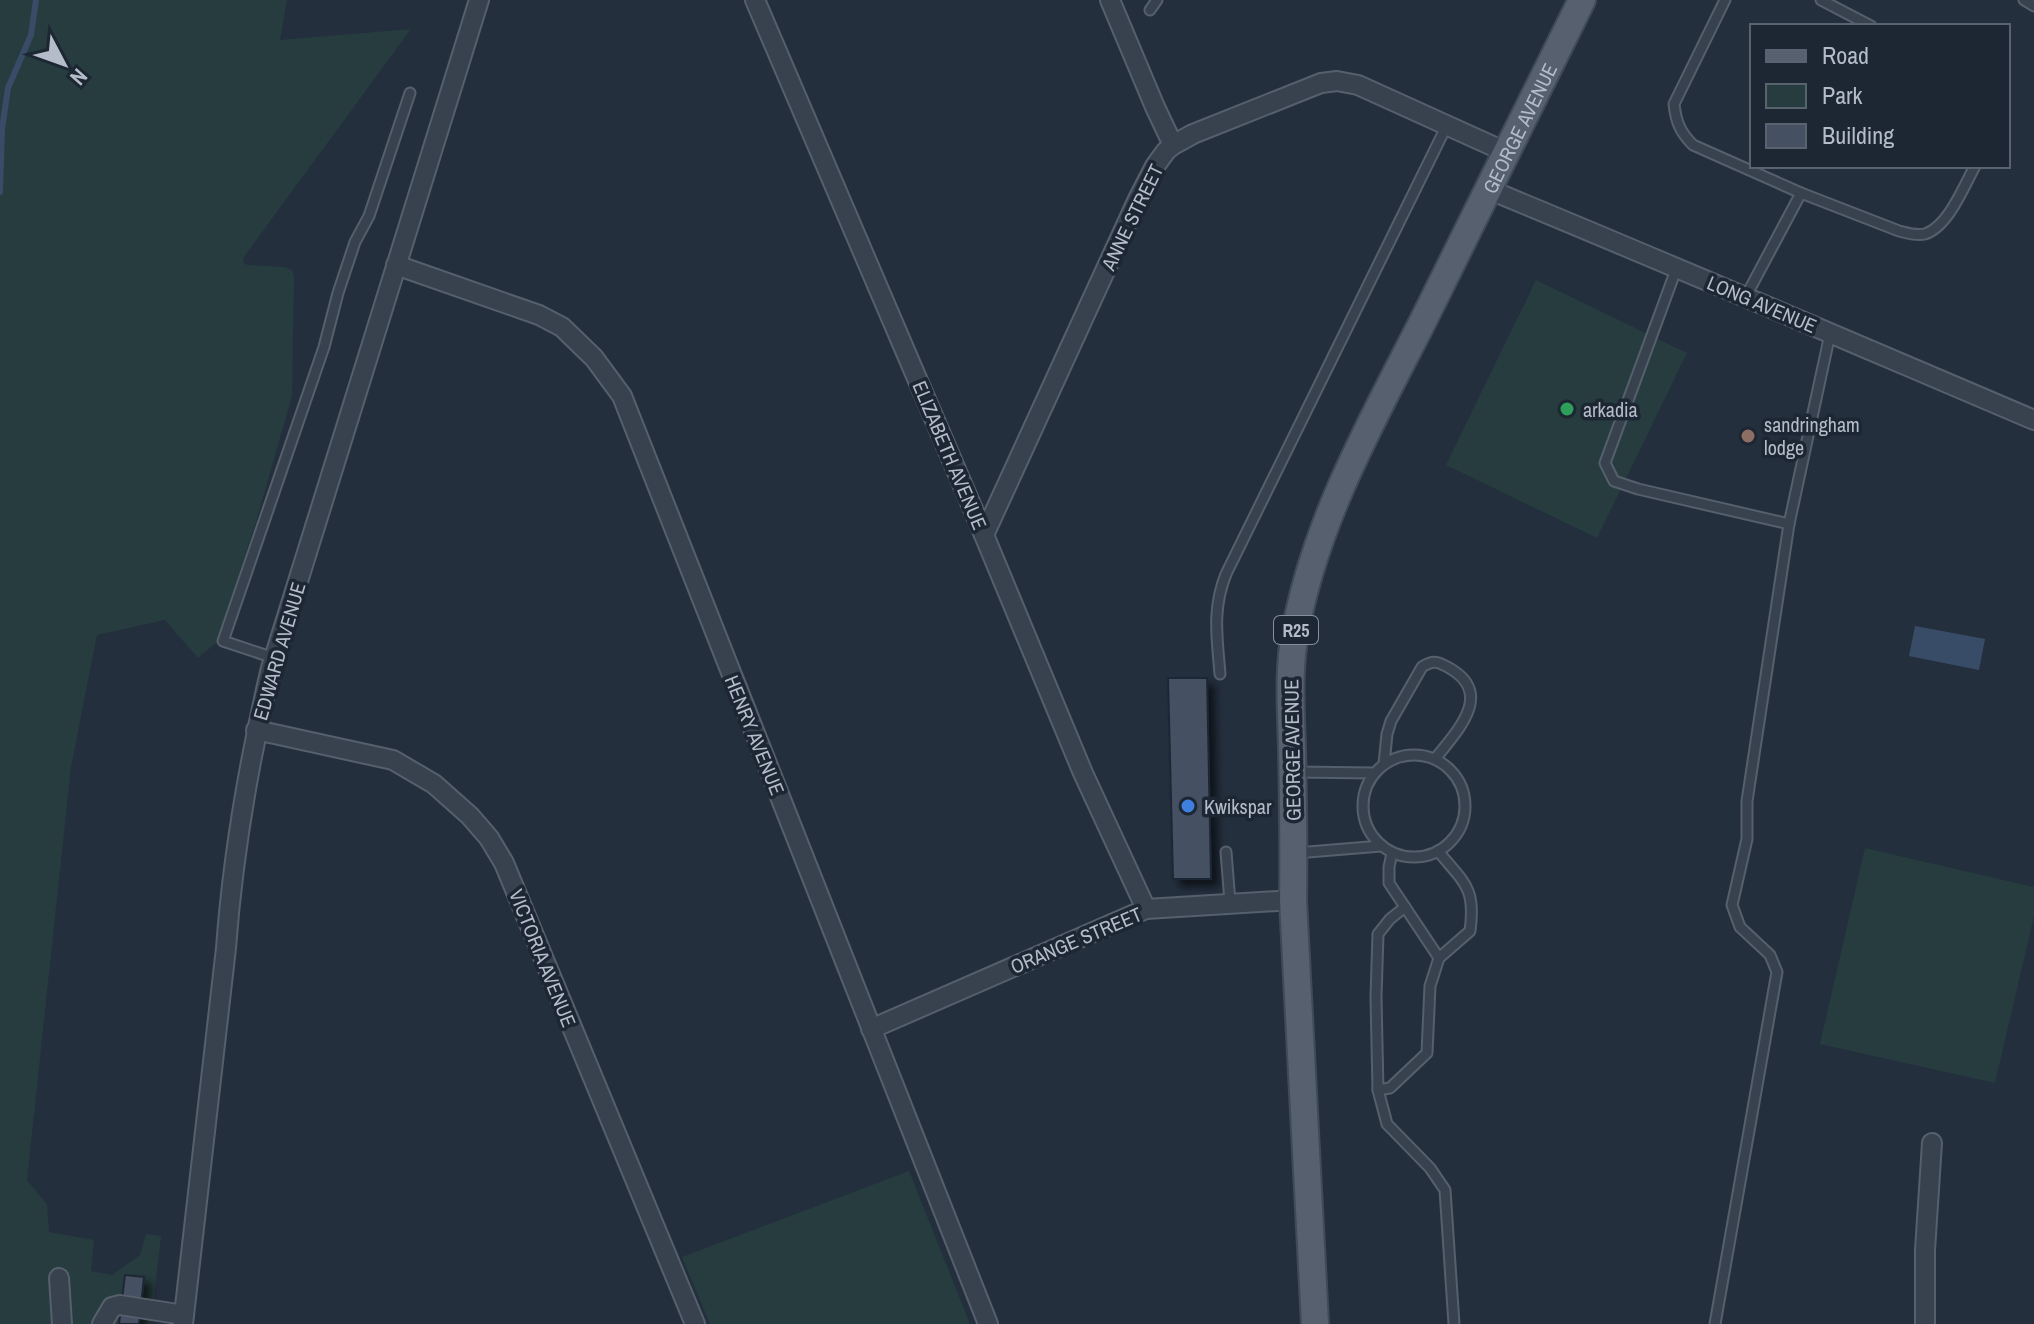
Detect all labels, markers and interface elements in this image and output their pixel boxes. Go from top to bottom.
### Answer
north arrow [24,24,104,104]
legend [1750,24,2010,168]
text: Road [1822,39,1869,71]
street label: GEORGE AVENUE [1476,58,1563,198]
text: N [63,62,95,92]
text: Park [1822,79,1863,111]
text: Building [1822,119,1894,151]
street label: ANNE STREET [1094,159,1169,275]
street label: LONG AVENUE [1703,269,1821,339]
street label: ELIZABETH AVENUE [906,376,994,534]
place label: arkadia [1583,396,1638,423]
marker: arkadia [1558,400,1576,418]
place label: sandringham lodge [1764,411,1860,461]
marker: sandringham lodge [1739,427,1757,445]
street label: EDWARD AVENUE [246,579,312,723]
road number: R25 [1274,616,1318,644]
street label: HENRY AVENUE [719,671,791,799]
street label: GEORGE AVENUE [1277,679,1307,821]
place label: Kwikspar [1204,793,1272,820]
marker: Kwikspar [1179,797,1197,815]
street label: VICTORIA AVENUE [503,885,583,1031]
street label: ORANGE STREET [1006,900,1146,980]

